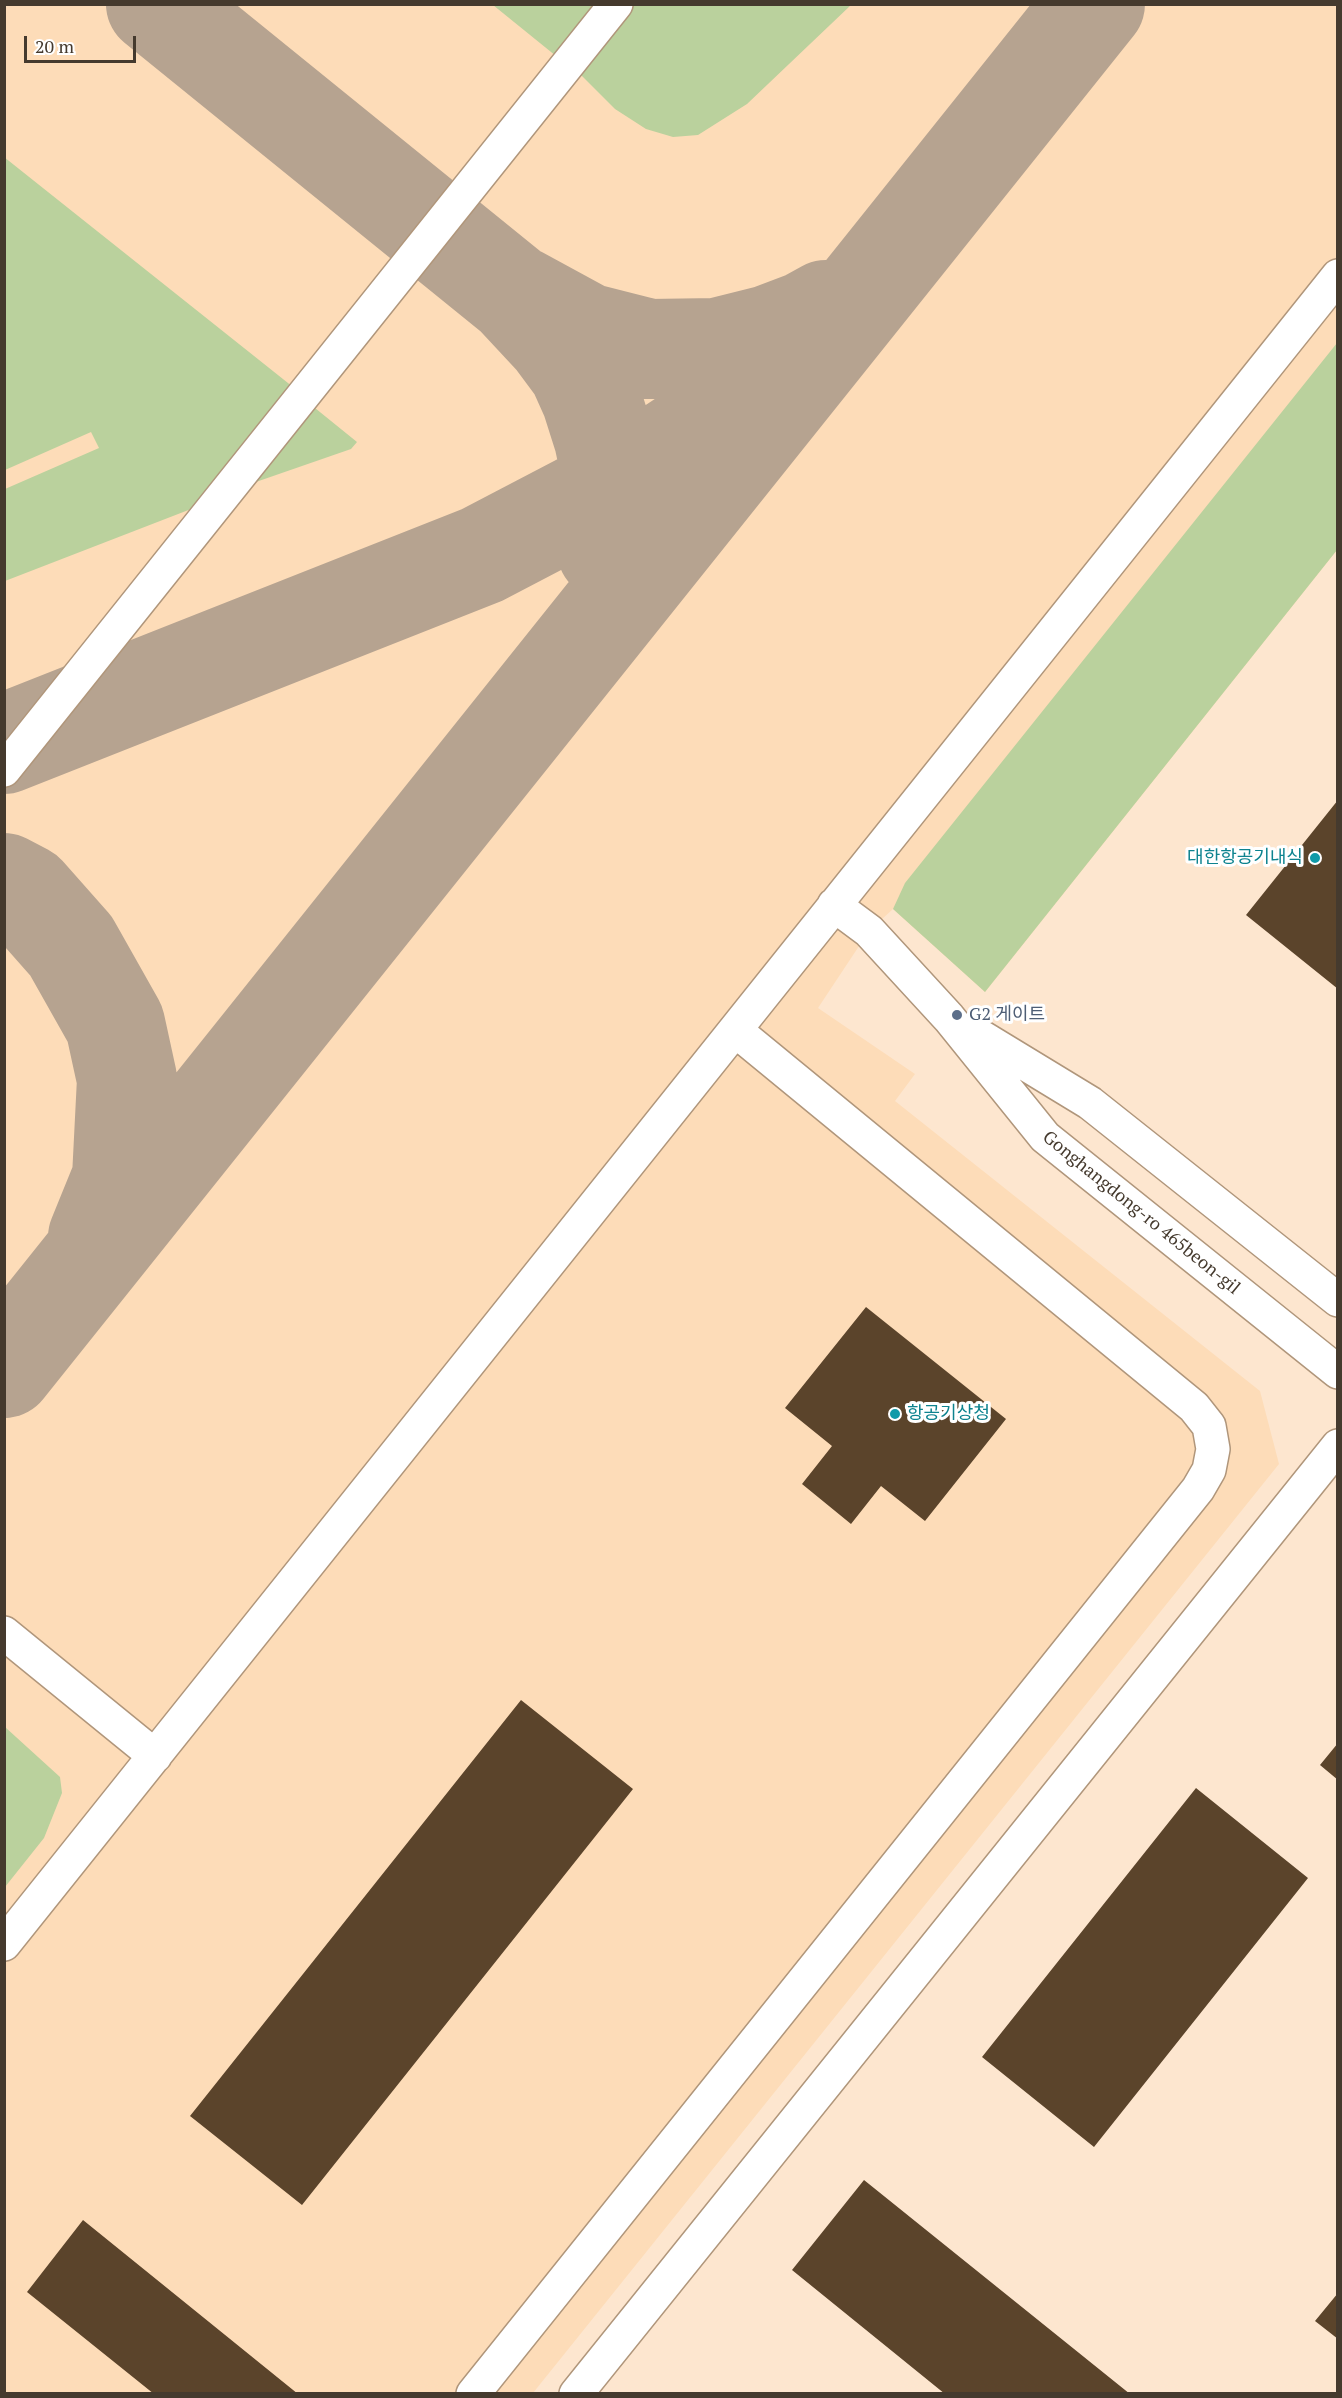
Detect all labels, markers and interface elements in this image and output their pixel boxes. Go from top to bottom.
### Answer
scale bar [27,24,140,62]
text: 20 m [35,34,74,58]
place label: 대한항공기내식 [1187,847,1303,869]
marker: 대한항공기내식 [1308,851,1322,865]
place label: G2 게이트 [969,1004,1045,1026]
marker: G2 게이트 [950,1008,964,1022]
street label: Gonghangdong-ro 465beon-gil [1038,1127,1244,1299]
place label: 항공기상청 [907,1403,990,1425]
marker: 항공기상청 [888,1407,902,1421]

